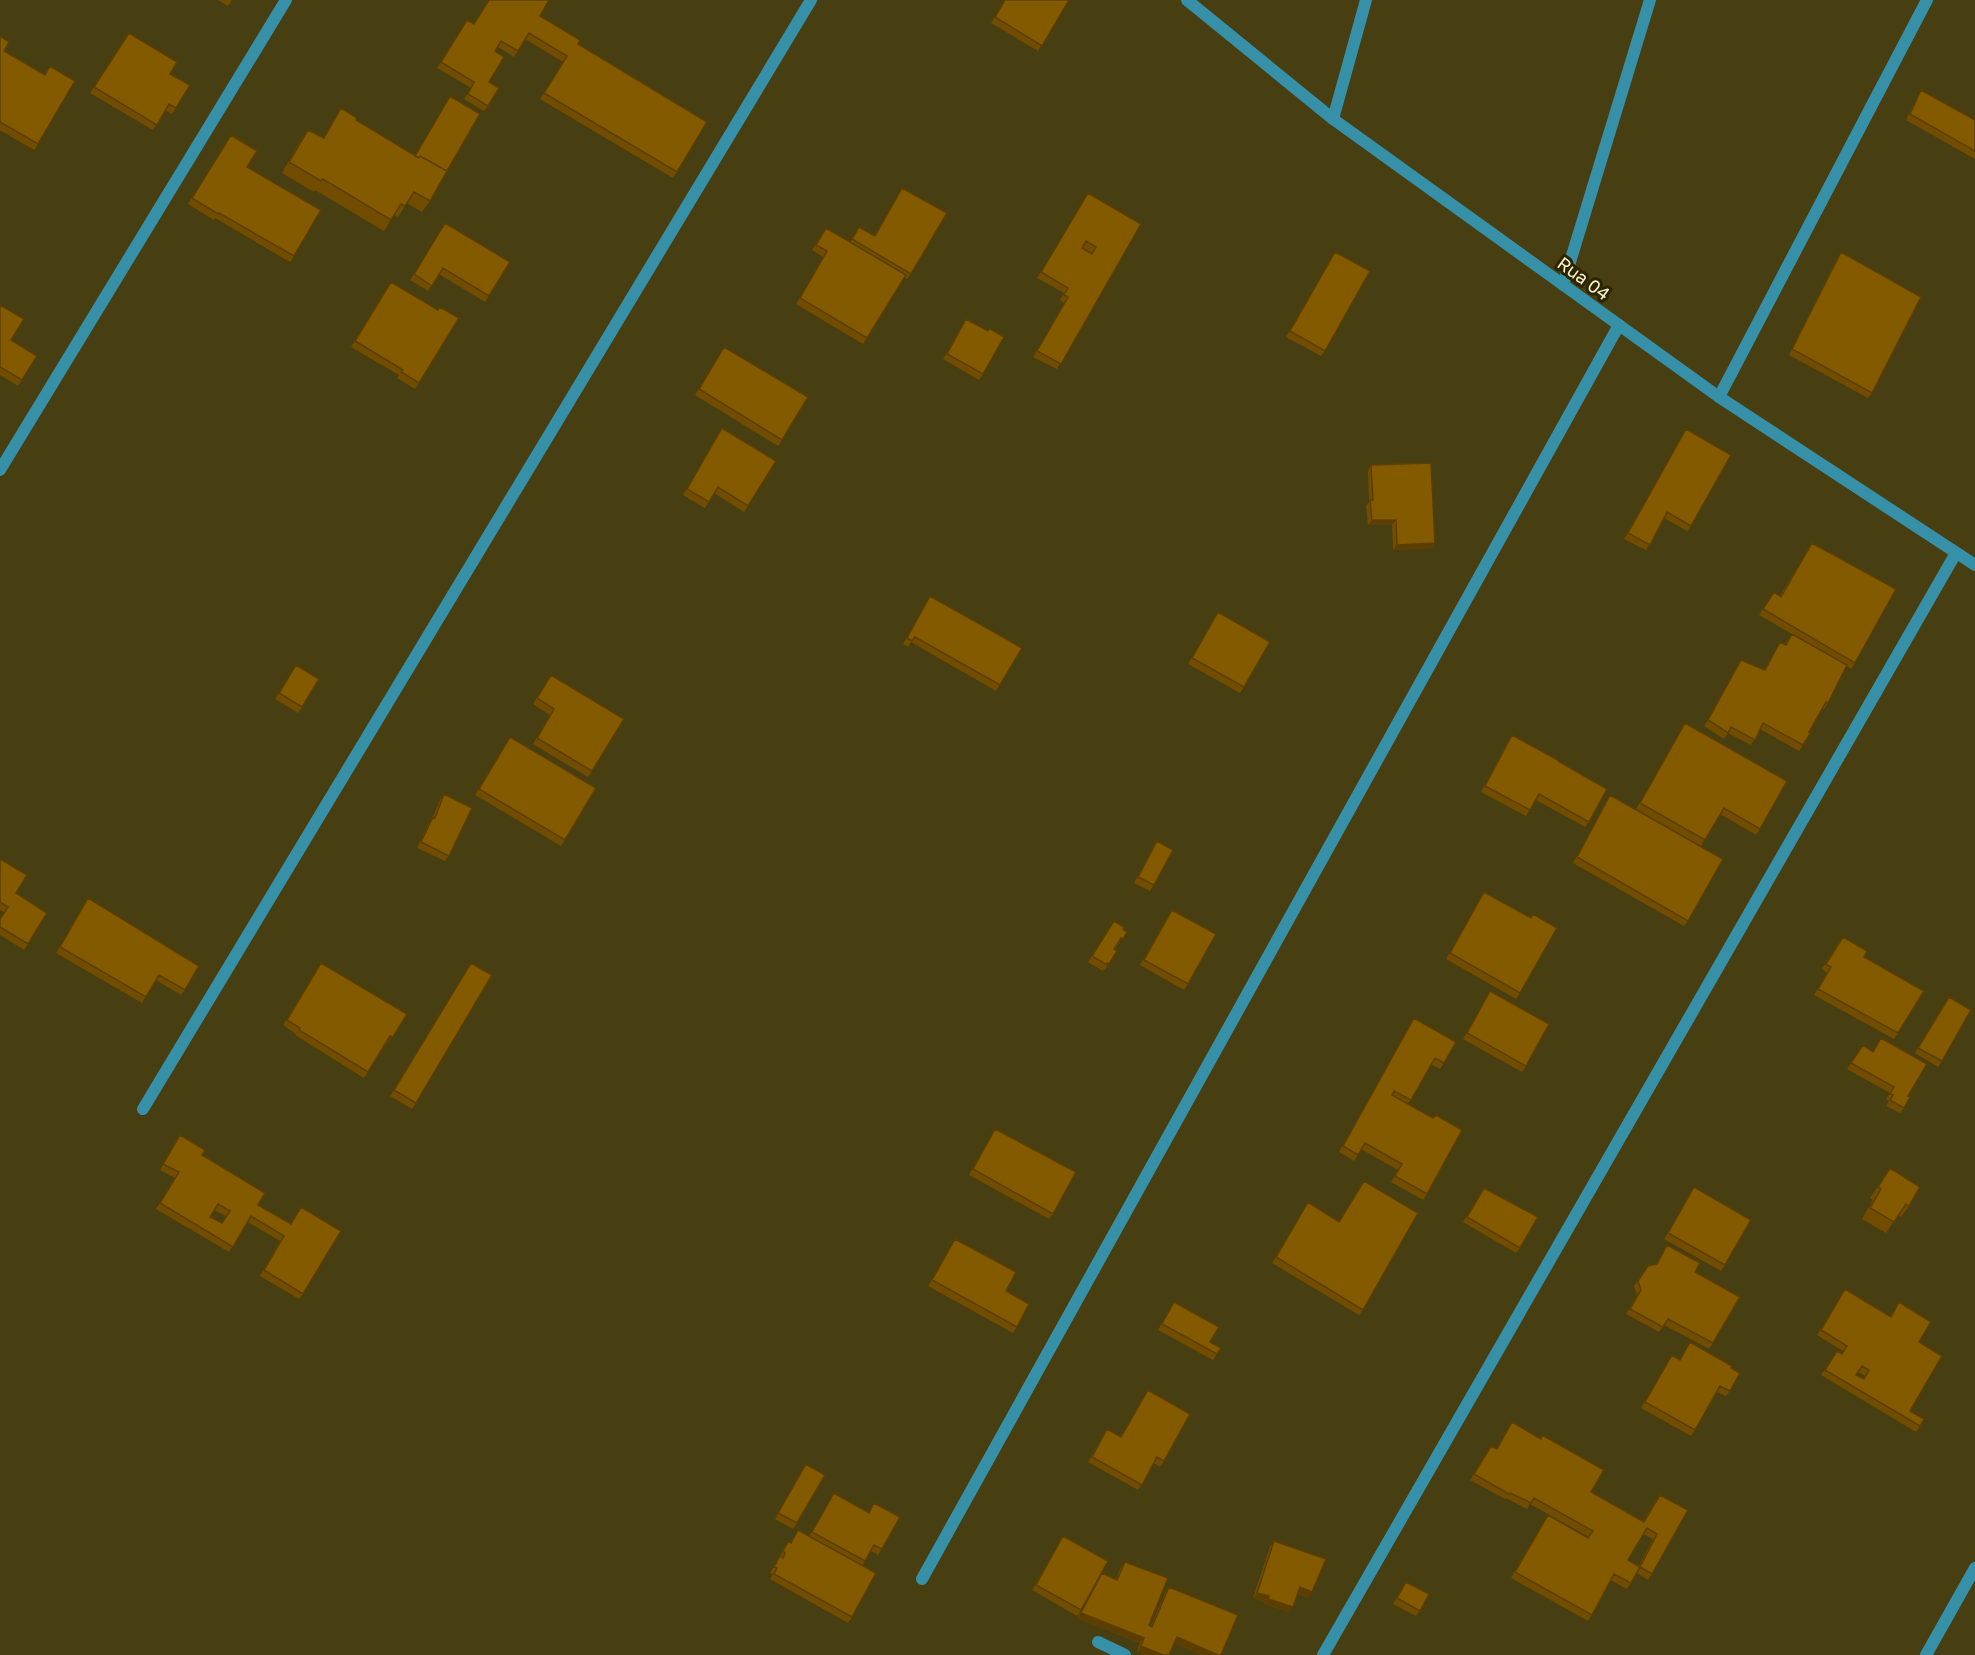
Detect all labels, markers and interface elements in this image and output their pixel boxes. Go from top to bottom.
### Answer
street label: Rua 04 [1553,252,1615,304]

